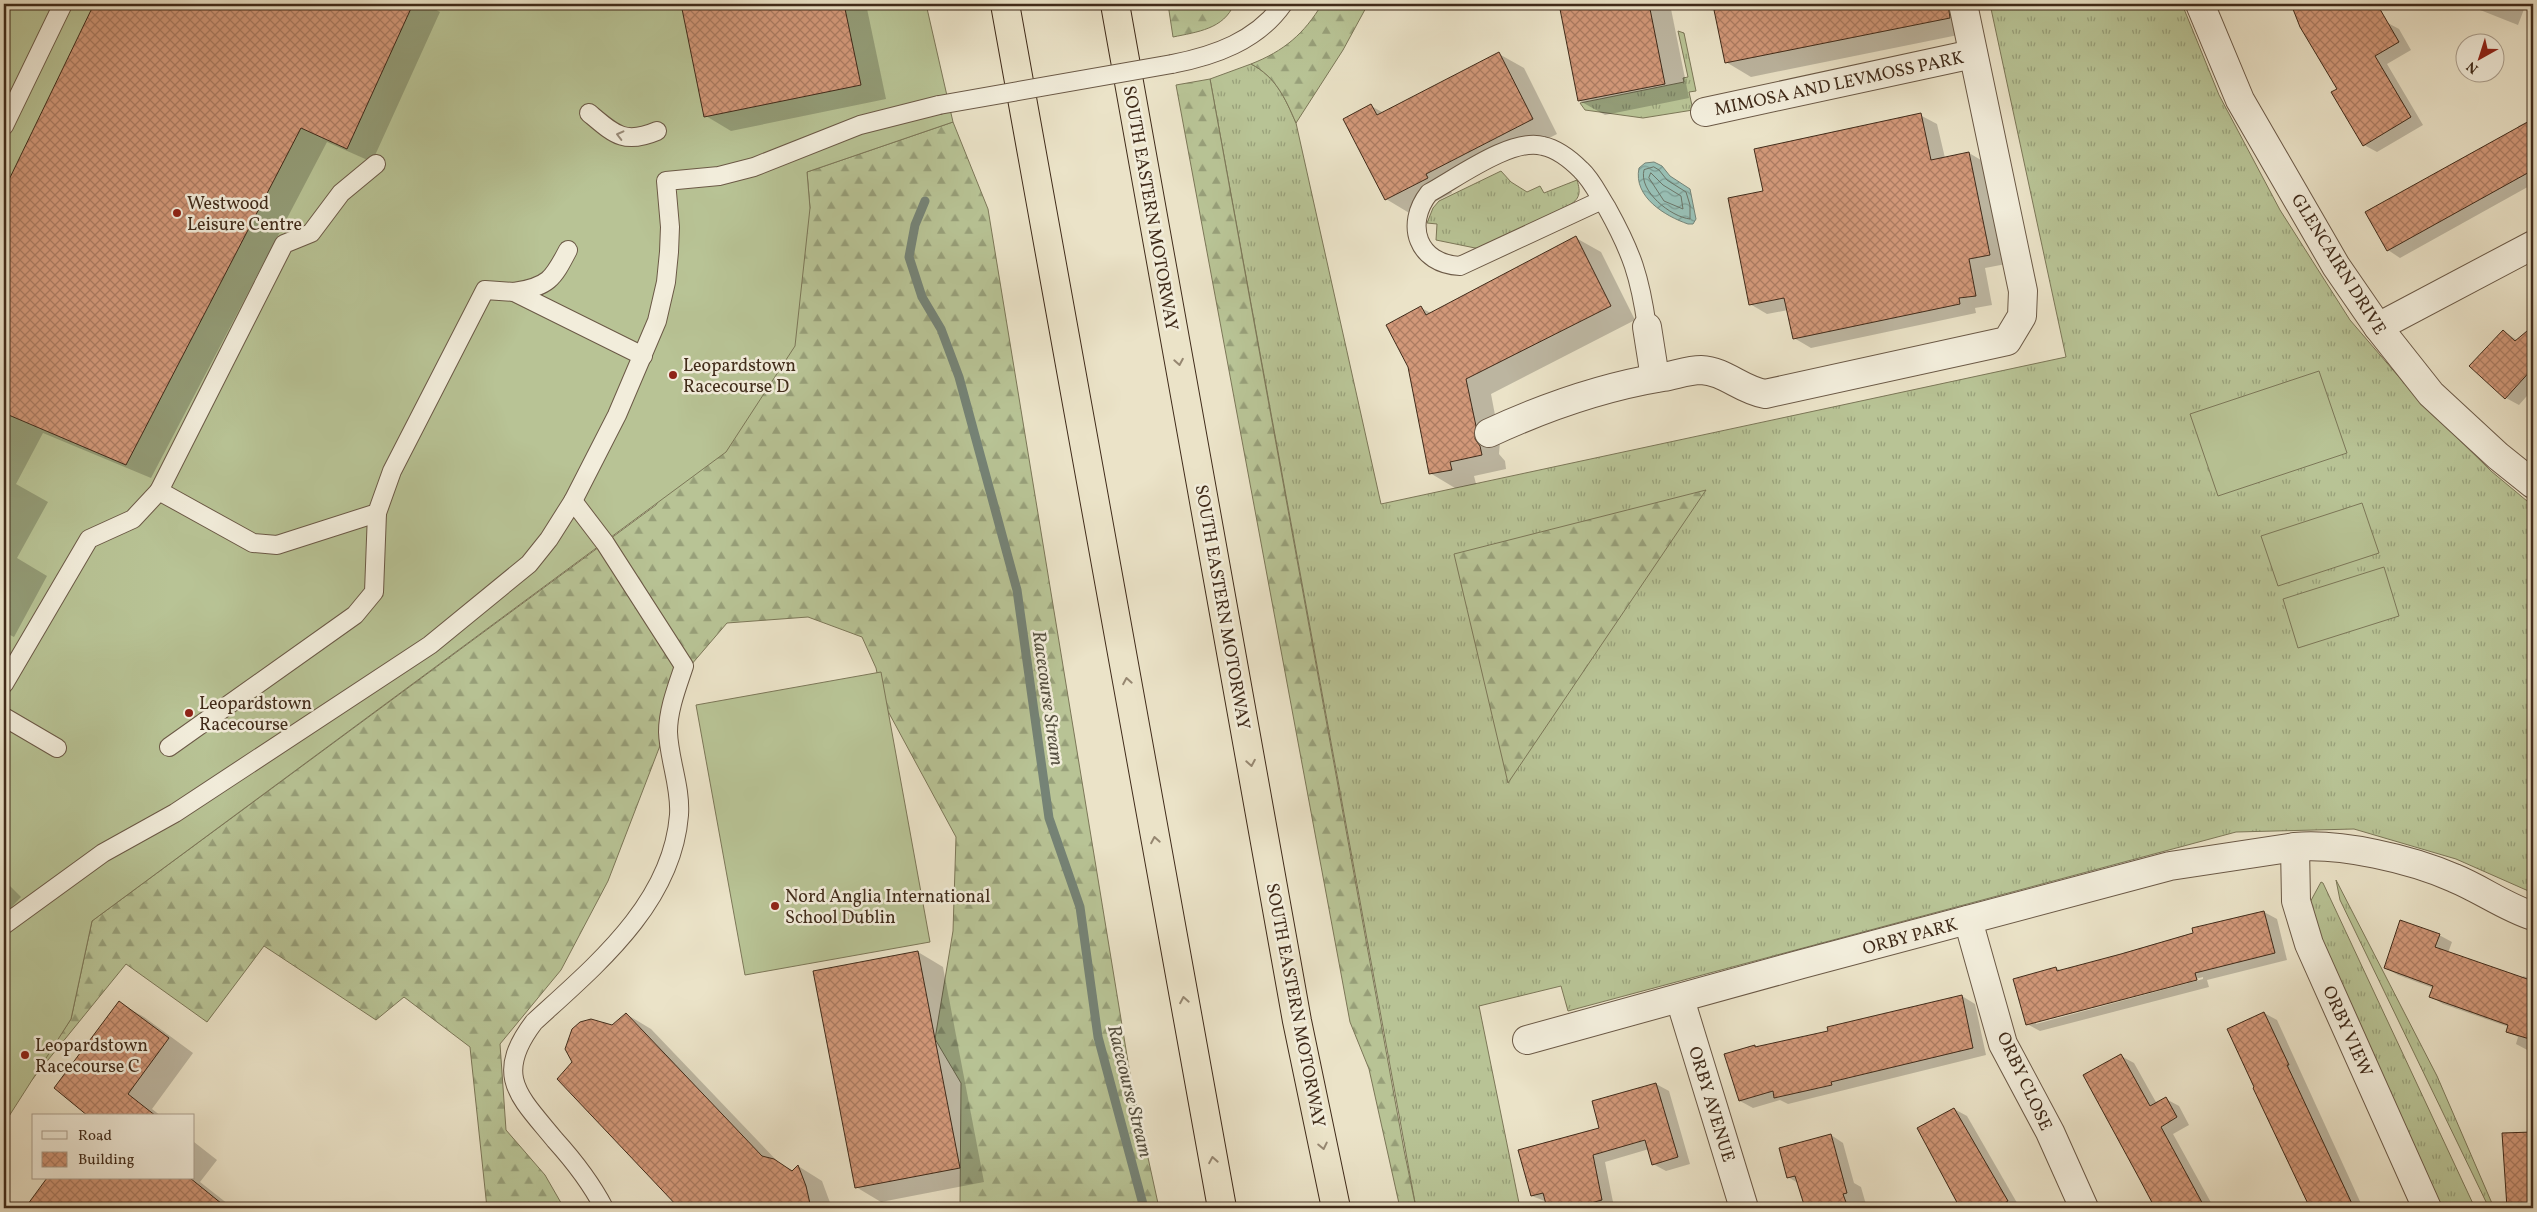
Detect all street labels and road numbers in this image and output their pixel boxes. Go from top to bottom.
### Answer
street label: MIMOSA AND LEVMOSS PARK [1712,46,1966,123]
street label: SOUTH EASTERN MOTORWAY [1116,84,1183,333]
street label: GLENCAIRN DRIVE [2284,189,2391,340]
street label: SOUTH EASTERN MOTORWAY [1188,483,1255,732]
street label: SOUTH EASTERN MOTORWAY [1259,881,1330,1130]
street label: ORBY PARK [1860,913,1961,962]
street label: ORBY VIEW [2315,982,2378,1081]
street label: ORBY CLOSE [1990,1028,2058,1135]
street label: ORBY AVENUE [1681,1043,1740,1166]

